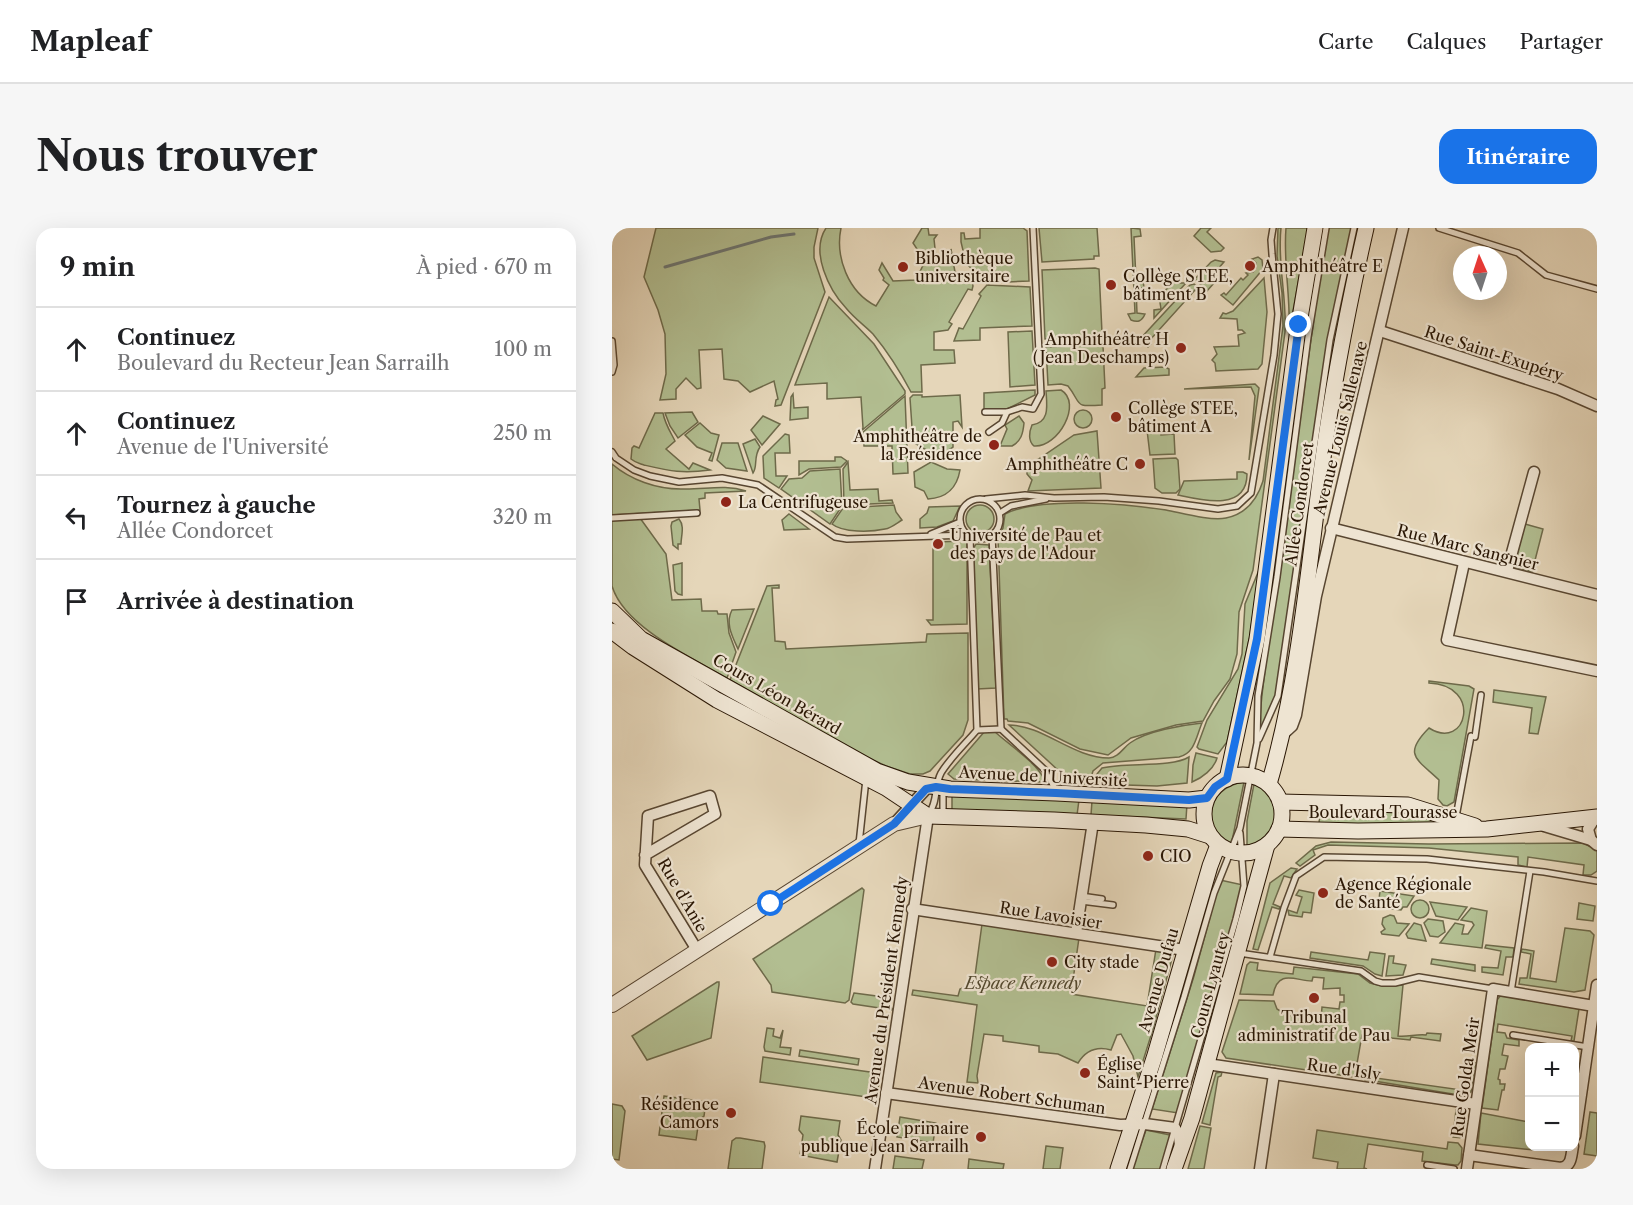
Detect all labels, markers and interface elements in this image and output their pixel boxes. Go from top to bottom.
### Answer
text: Mapleaf [30,24,149,58]
text: Carte [1318,29,1373,54]
text: Calques [1406,29,1486,54]
text: Partager [1519,29,1603,54]
button: Itinéraire [1439,129,1597,184]
text: Nous trouver [36,130,318,182]
north arrow [1453,246,1507,300]
place label: Bibliothèque universitaire [915,248,1013,286]
text: 9 min [60,251,135,283]
text: À pied · 670 m [417,255,552,279]
place label: Amphithéâtre E [1261,256,1383,276]
marker: Amphithéâtre E [1243,259,1257,273]
marker: Bibliothèque universitaire [896,260,910,274]
place label: Collège STEE, bâtiment B [1123,266,1233,304]
marker: Collège STEE, bâtiment B [1104,278,1118,292]
route end [1285,311,1311,337]
street label: Rue Saint-Exupéry [1422,321,1567,385]
text: Continuez [117,324,236,351]
place label: Amphithéâtre H (Jean Deschamps) [1033,329,1169,367]
icon: ahead [60,333,93,366]
text: 100 m [494,337,552,361]
street label: Avenue Louis Sallenave [1308,339,1371,518]
marker: Amphithéâtre H (Jean Deschamps) [1174,341,1188,355]
text: Boulevard du Recteur Jean Sarrailh [117,351,450,375]
place label: Collège STEE, bâtiment A [1128,398,1238,436]
text: Continuez [117,408,236,435]
marker: Collège STEE, bâtiment A [1109,410,1123,424]
icon: ahead [60,417,93,450]
text: 250 m [493,421,552,445]
place label: Amphithéâtre de la Présidence [852,426,982,464]
text: Avenue de l'Université [117,435,329,459]
marker: Amphithéâtre de la Présidence [987,438,1001,452]
street label: Allée Condorcet [1280,440,1318,568]
place label: Amphithéâtre C [1005,454,1128,474]
marker: Amphithéâtre C [1133,457,1147,471]
text: Tournez à gauche [117,492,316,519]
place label: La Centrifugeuse [738,492,868,512]
marker: La Centrifugeuse [719,495,733,509]
icon: left [60,501,93,534]
text: 320 m [493,505,552,529]
text: Allée Condorcet [117,519,273,543]
street label: Rue Marc Sangnier [1395,520,1541,574]
place label: Université de Pau et des pays de l'Adour [950,525,1102,563]
marker: Université de Pau et des pays de l'Adour [931,537,945,551]
icon: arrive [60,585,93,618]
text: Arrivée à destination [117,588,354,615]
street label: Cours Léon Bérard [709,649,845,739]
street label: Avenue de l'Université [957,762,1128,790]
street label: Boulevard Tourasse [1308,802,1458,822]
place label: CIO [1160,846,1192,866]
marker: CIO [1141,849,1155,863]
street label: Rue d'Anie [654,854,712,936]
street label: Avenue du Président Kennedy [860,874,912,1106]
place label: Agence Régionale de Santé [1334,874,1472,912]
marker: Agence Régionale de Santé [1316,886,1330,900]
route start [757,890,783,916]
street label: Rue Lavoisier [998,897,1104,933]
street label: Avenue Dufau [1133,925,1183,1036]
street label: Cours Lyautey [1186,928,1234,1041]
place label: City stade [1064,952,1139,972]
marker: City stade [1045,955,1059,969]
park label: Espace Kennedy [963,973,1081,993]
marker: Tribunal administratif de Pau [1307,991,1321,1005]
place label: Tribunal administratif de Pau [1238,1007,1390,1045]
street label: Rue Golda Meir [1447,1016,1483,1138]
map controls [1525,1043,1579,1151]
button: + [1525,1043,1579,1097]
place label: Église Saint-Pierre [1097,1054,1189,1092]
street label: Rue d'Isly [1306,1054,1383,1084]
marker: Église Saint-Pierre [1078,1066,1092,1080]
street label: Avenue Robert Schuman [916,1072,1107,1118]
place label: Résidence Camors [640,1094,719,1132]
button: − [1525,1097,1579,1151]
marker: Résidence Camors [724,1106,738,1120]
place label: École primaire publique Jean Sarrailh [801,1118,969,1156]
marker: École primaire publique Jean Sarrailh [974,1130,988,1144]

